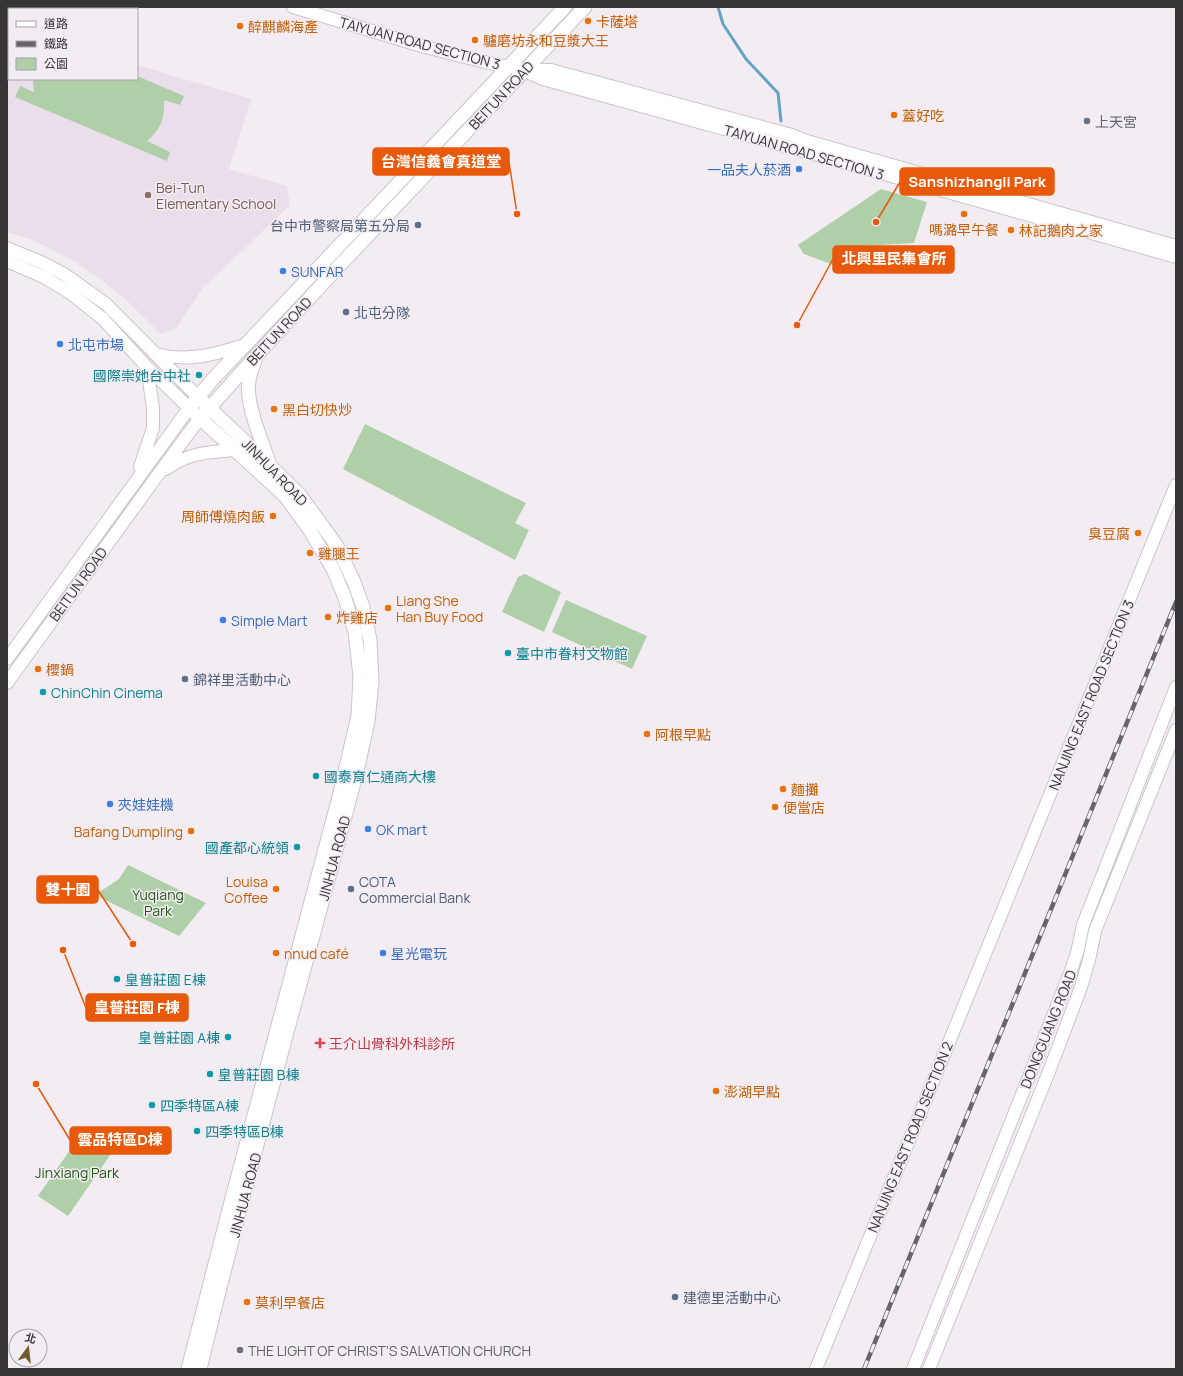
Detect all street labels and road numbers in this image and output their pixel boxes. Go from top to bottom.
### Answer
street label: TAIYUAN ROAD SECTION 3 [337,12,503,74]
street label: BEITUN ROAD [464,57,538,133]
street label: TAIYUAN ROAD SECTION 3 [722,120,886,184]
street label: BEITUN ROAD [242,293,316,369]
street label: JINHUA ROAD [238,434,312,510]
street label: BEITUN ROAD [45,543,111,625]
street label: NANJING EAST ROAD SECTION 3 [1044,597,1138,793]
street label: JINHUA ROAD [314,814,354,902]
street label: DONGGUANG ROAD [1016,967,1080,1091]
street label: NANJING EAST ROAD SECTION 2 [863,1039,957,1235]
street label: JINHUA ROAD [225,1151,265,1239]

